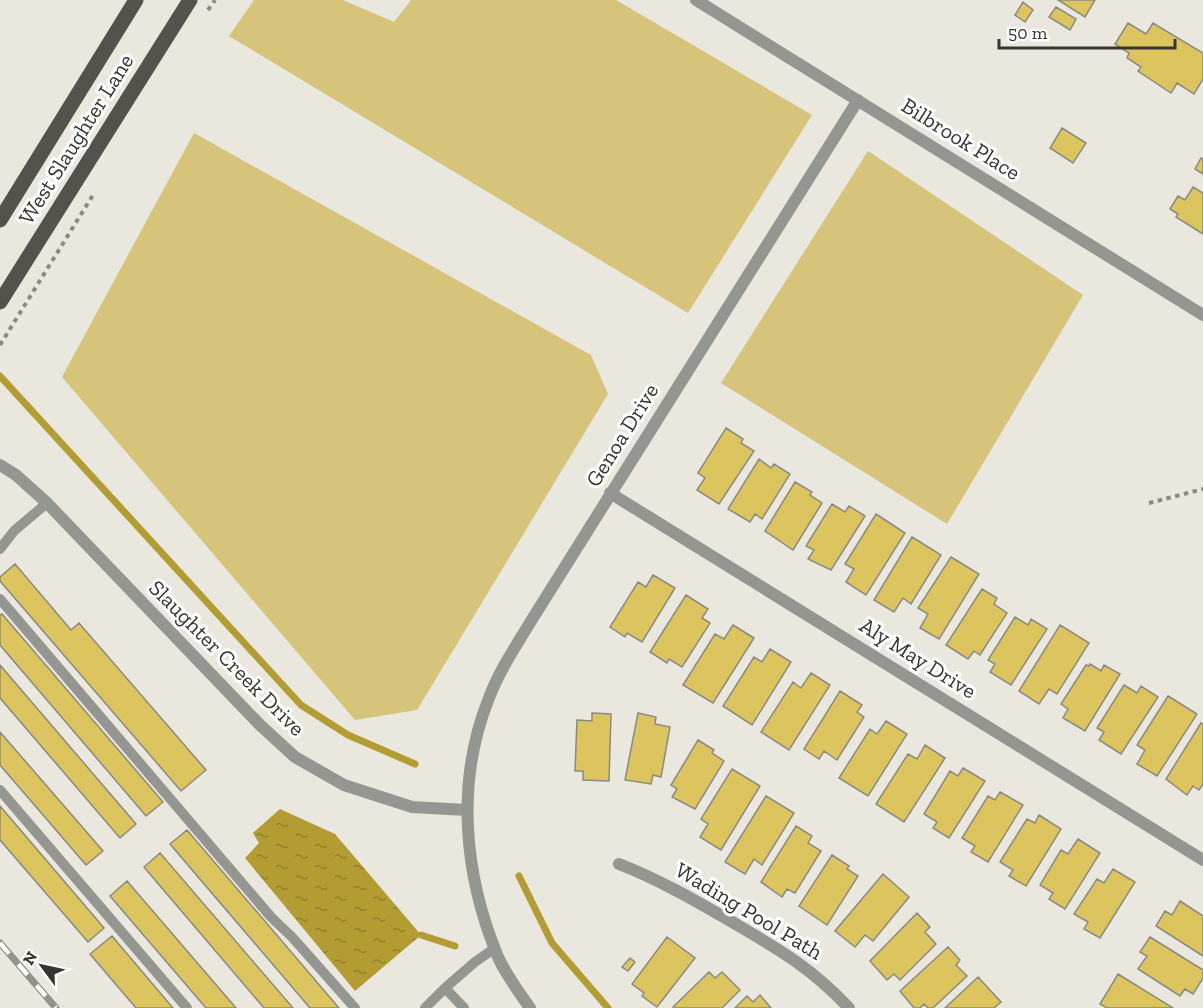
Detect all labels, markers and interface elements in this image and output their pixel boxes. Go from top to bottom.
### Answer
scale bar [999,12,1174,50]
text: 50 m [1008,22,1048,44]
street label: West Slaughter Lane [13,49,139,229]
street label: Bilbrook Place [897,92,1025,186]
street label: Genoa Drive [580,378,664,492]
street label: Slaughter Creek Drive [143,574,311,742]
street label: Aly May Drive [855,611,981,705]
street label: Wading Pool Path [670,856,828,966]
north arrow [12,936,72,996]
text: N [19,948,41,968]

